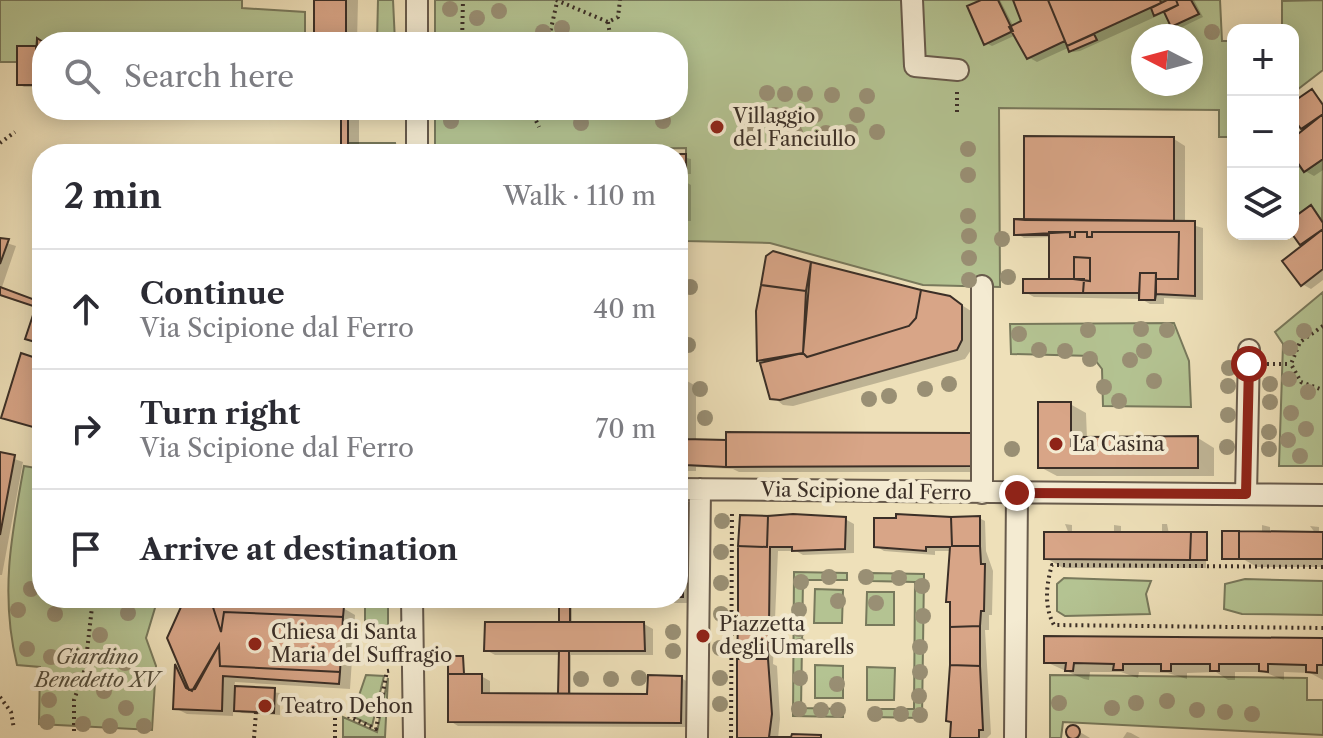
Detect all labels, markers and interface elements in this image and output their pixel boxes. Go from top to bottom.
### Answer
north arrow [1131,24,1203,96]
map controls [1227,24,1299,240]
button: + [1227,24,1299,96]
search box [32,32,688,120]
icon: search [60,54,104,98]
text: Search here [124,58,294,95]
button: − [1227,96,1299,168]
place label: Villaggio del Fanciullo [732,104,856,151]
marker: Villaggio del Fanciullo [708,118,726,136]
button: layers [1227,168,1299,240]
text: 2 min [64,175,162,217]
text: Walk · 110 m [503,180,656,212]
text: Continue [140,275,285,312]
icon: ahead [64,287,108,331]
text: 40 m [593,293,656,325]
text: Via Scipione dal Ferro [140,312,414,344]
route start [1231,346,1267,382]
text: Turn right [140,395,300,432]
icon: right [64,407,108,451]
text: 70 m [596,413,656,445]
text: Via Scipione dal Ferro [140,432,414,464]
place label: La Casina [1072,432,1165,456]
marker: La Casina [1047,435,1065,453]
route end [999,475,1035,511]
street label: Via Scipione dal Ferro [759,477,972,505]
icon: arrive [64,527,108,571]
text: Arrive at destination [140,531,458,568]
place label: Piazzetta degli Umarells [719,612,854,659]
place label: Chiesa di Santa Maria del Suffragio [271,620,452,667]
marker: Piazzetta degli Umarells [694,627,712,645]
marker: Chiesa di Santa Maria del Suffragio [246,635,264,653]
park label: Giardino Benedetto XV [33,645,164,692]
place label: Teatro Dehon [281,694,414,718]
marker: Teatro Dehon [256,697,274,715]

